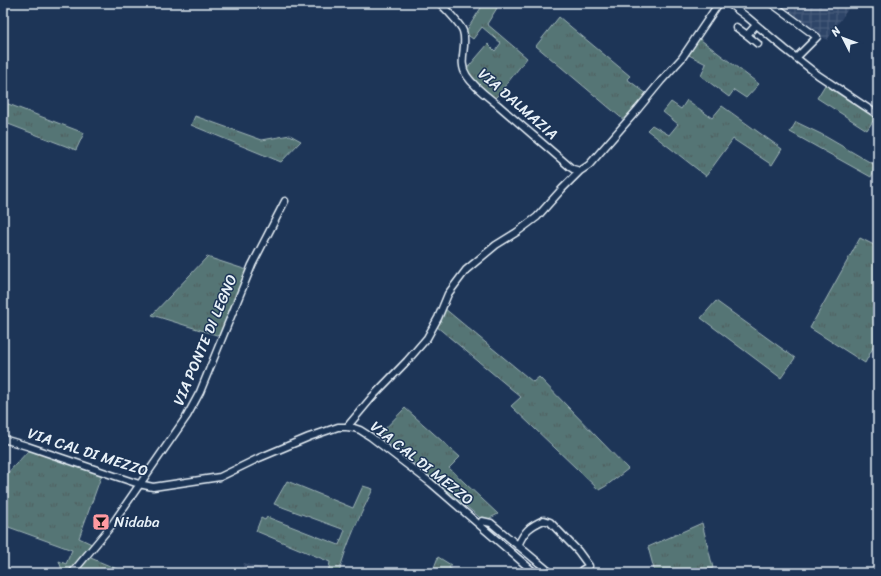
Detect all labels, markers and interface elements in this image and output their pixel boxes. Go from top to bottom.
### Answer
north arrow [823,18,863,58]
text: N [826,22,846,42]
street label: VIA DALMAZIA [472,62,564,146]
street label: VIA PONTE DI LEGNO [166,270,245,410]
street label: VIA CAL DI MEZZO [364,414,480,512]
street label: VIA CAL DI MEZZO [24,420,152,484]
place label: Nidaba [114,509,160,535]
bar icon: Nidaba [91,512,111,532]

